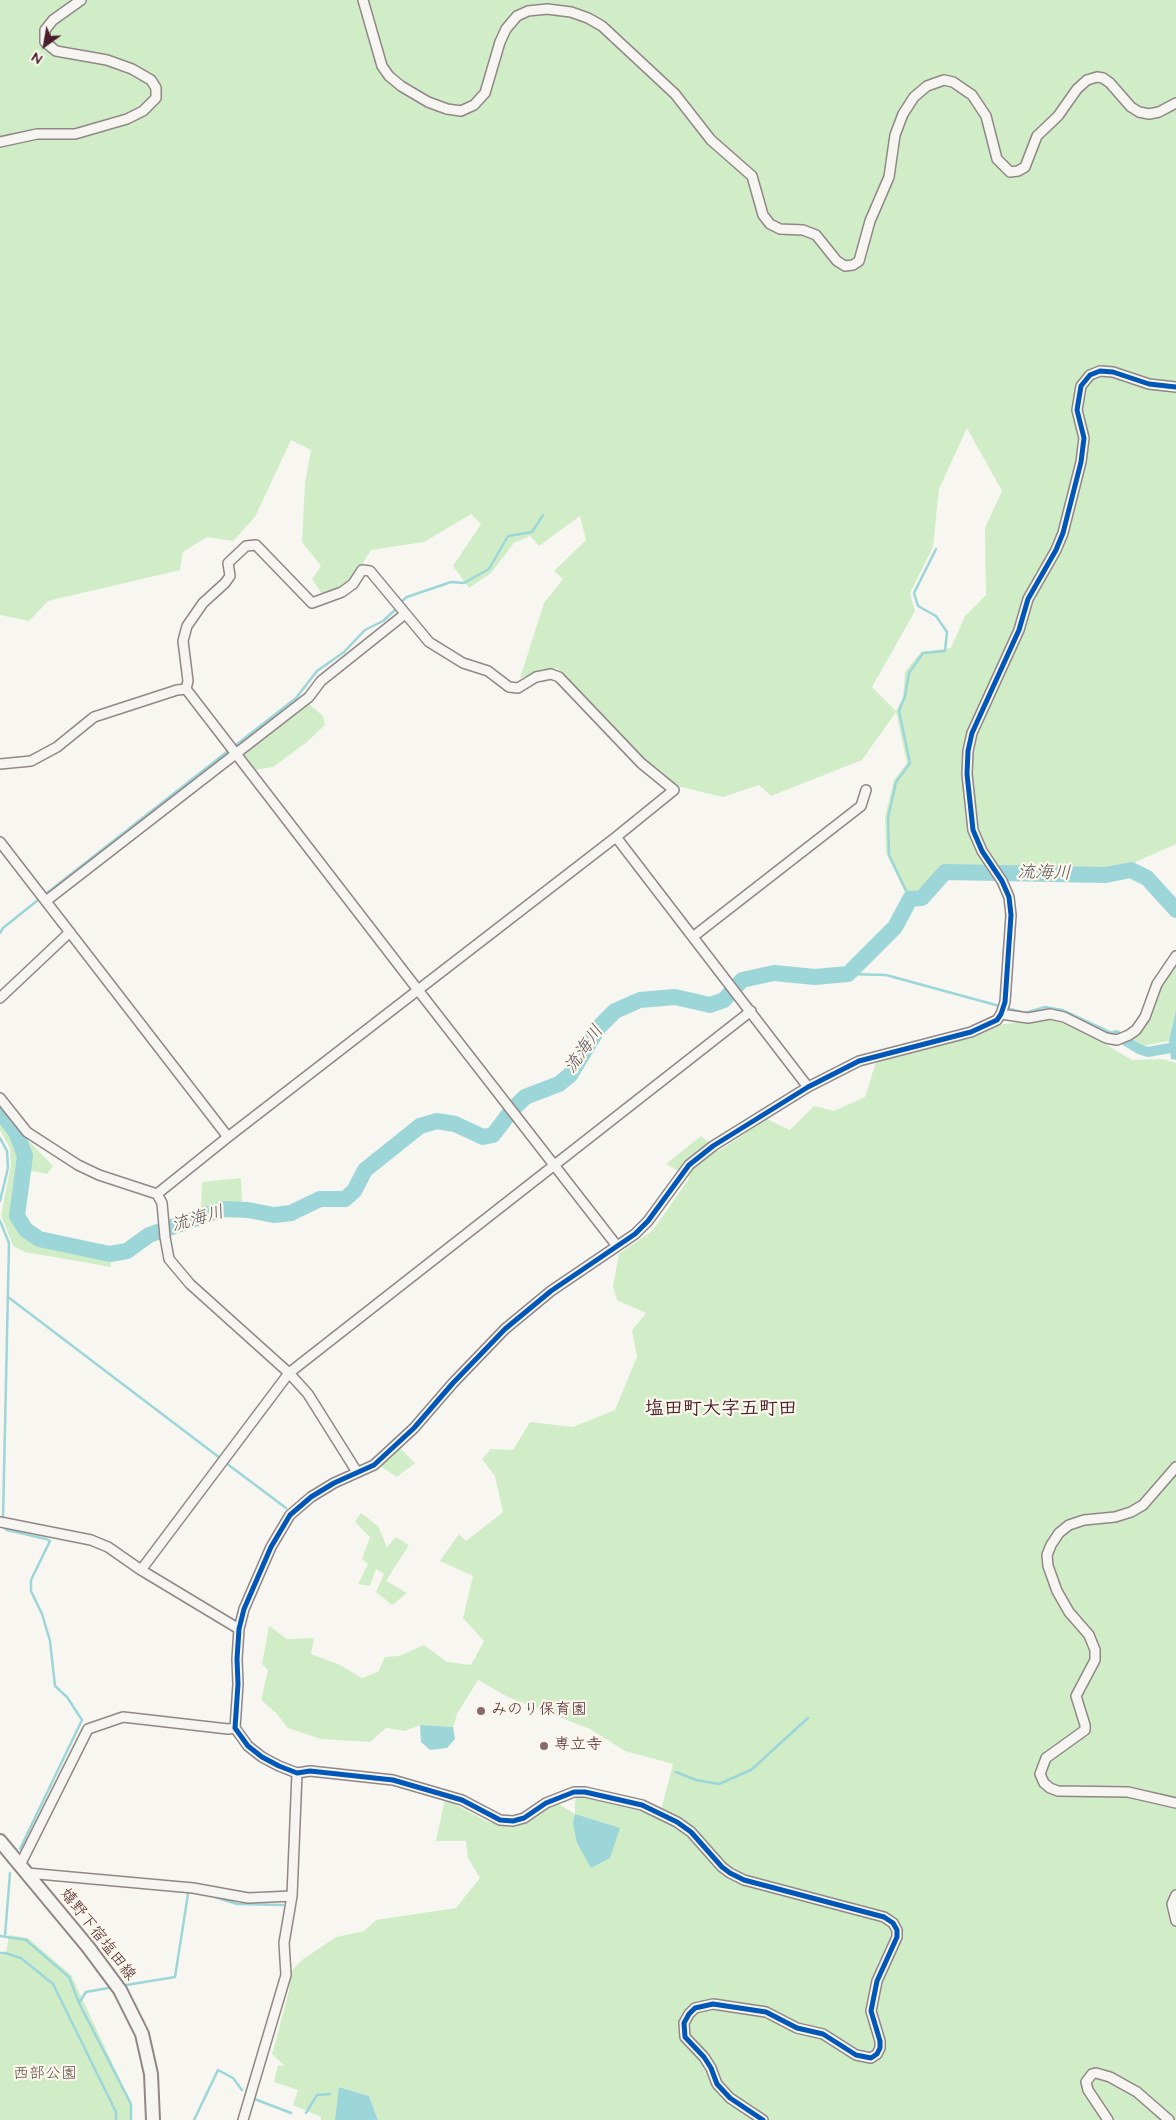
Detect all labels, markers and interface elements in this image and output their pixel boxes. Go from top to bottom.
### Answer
north arrow [20,20,70,70]
text: N [28,47,46,69]
water label: 流海川 [1017,863,1071,885]
water label: 流海川 [561,1022,609,1078]
water label: 流海川 [169,1202,227,1238]
district label: 塩田町大字五町田 [645,1399,797,1421]
place label: みのり保育園 [491,1701,587,1721]
marker: みのり保育園 [475,1705,487,1717]
place label: 専立寺 [554,1736,602,1756]
marker: 専立寺 [538,1740,550,1752]
street label: 嬉野下宿塩田線 [55,1885,139,1985]
park label: 西部公園 [13,2065,77,2085]

